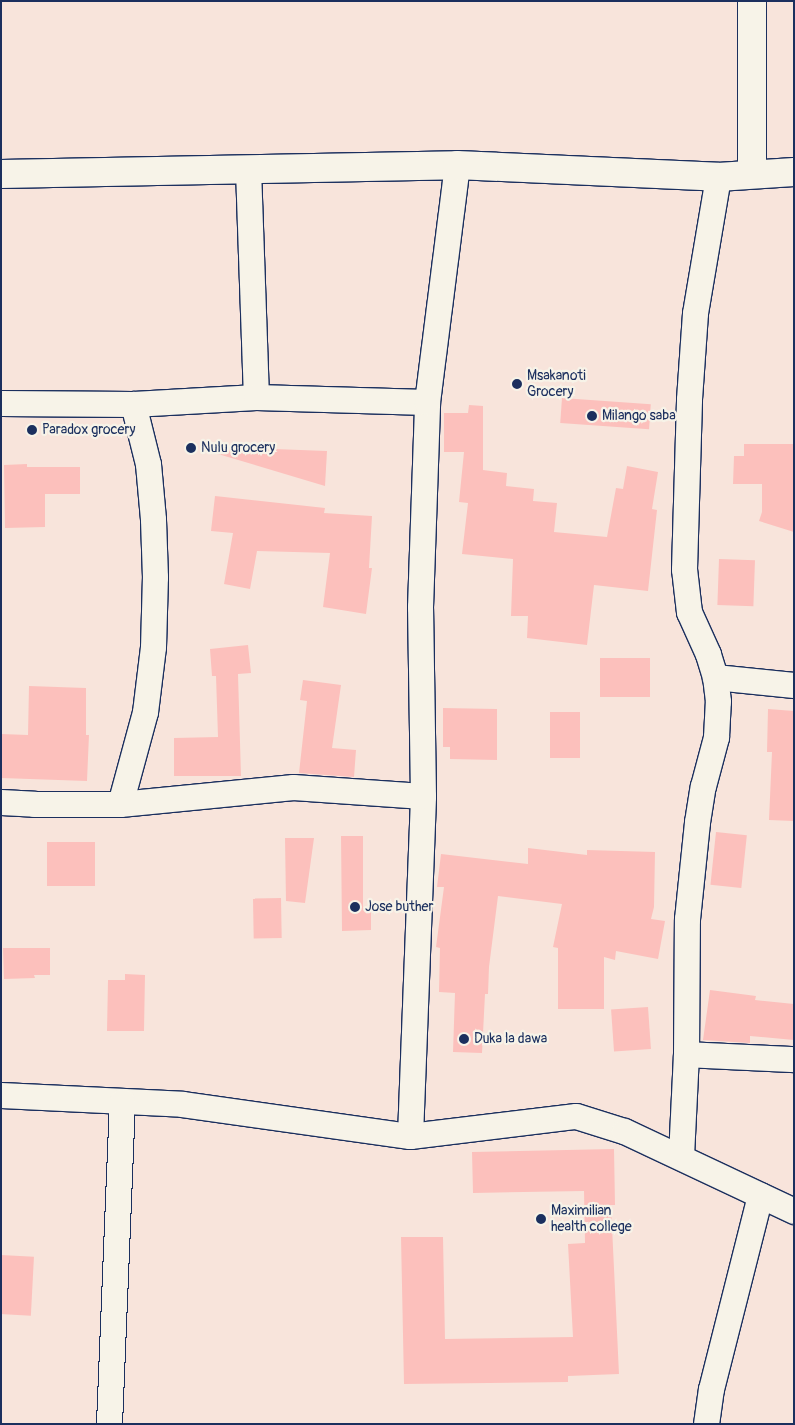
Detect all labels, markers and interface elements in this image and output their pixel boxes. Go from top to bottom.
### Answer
place label: Msakanoti Grocery [527,368,586,401]
marker: Msakanoti Grocery [511,378,523,390]
place label: Milango saba [602,408,676,424]
marker: Milango saba [586,410,598,422]
place label: Paradox grocery [42,422,135,438]
marker: Paradox grocery [26,424,38,436]
place label: Nulu grocery [201,440,275,456]
marker: Nulu grocery [185,442,197,454]
place label: Jose buther [365,899,433,915]
marker: Jose buther [349,901,361,913]
place label: Duka la dawa [474,1031,547,1047]
marker: Duka la dawa [458,1033,470,1045]
place label: Maximilian health college [551,1203,632,1236]
marker: Maximilian health college [535,1213,547,1225]

